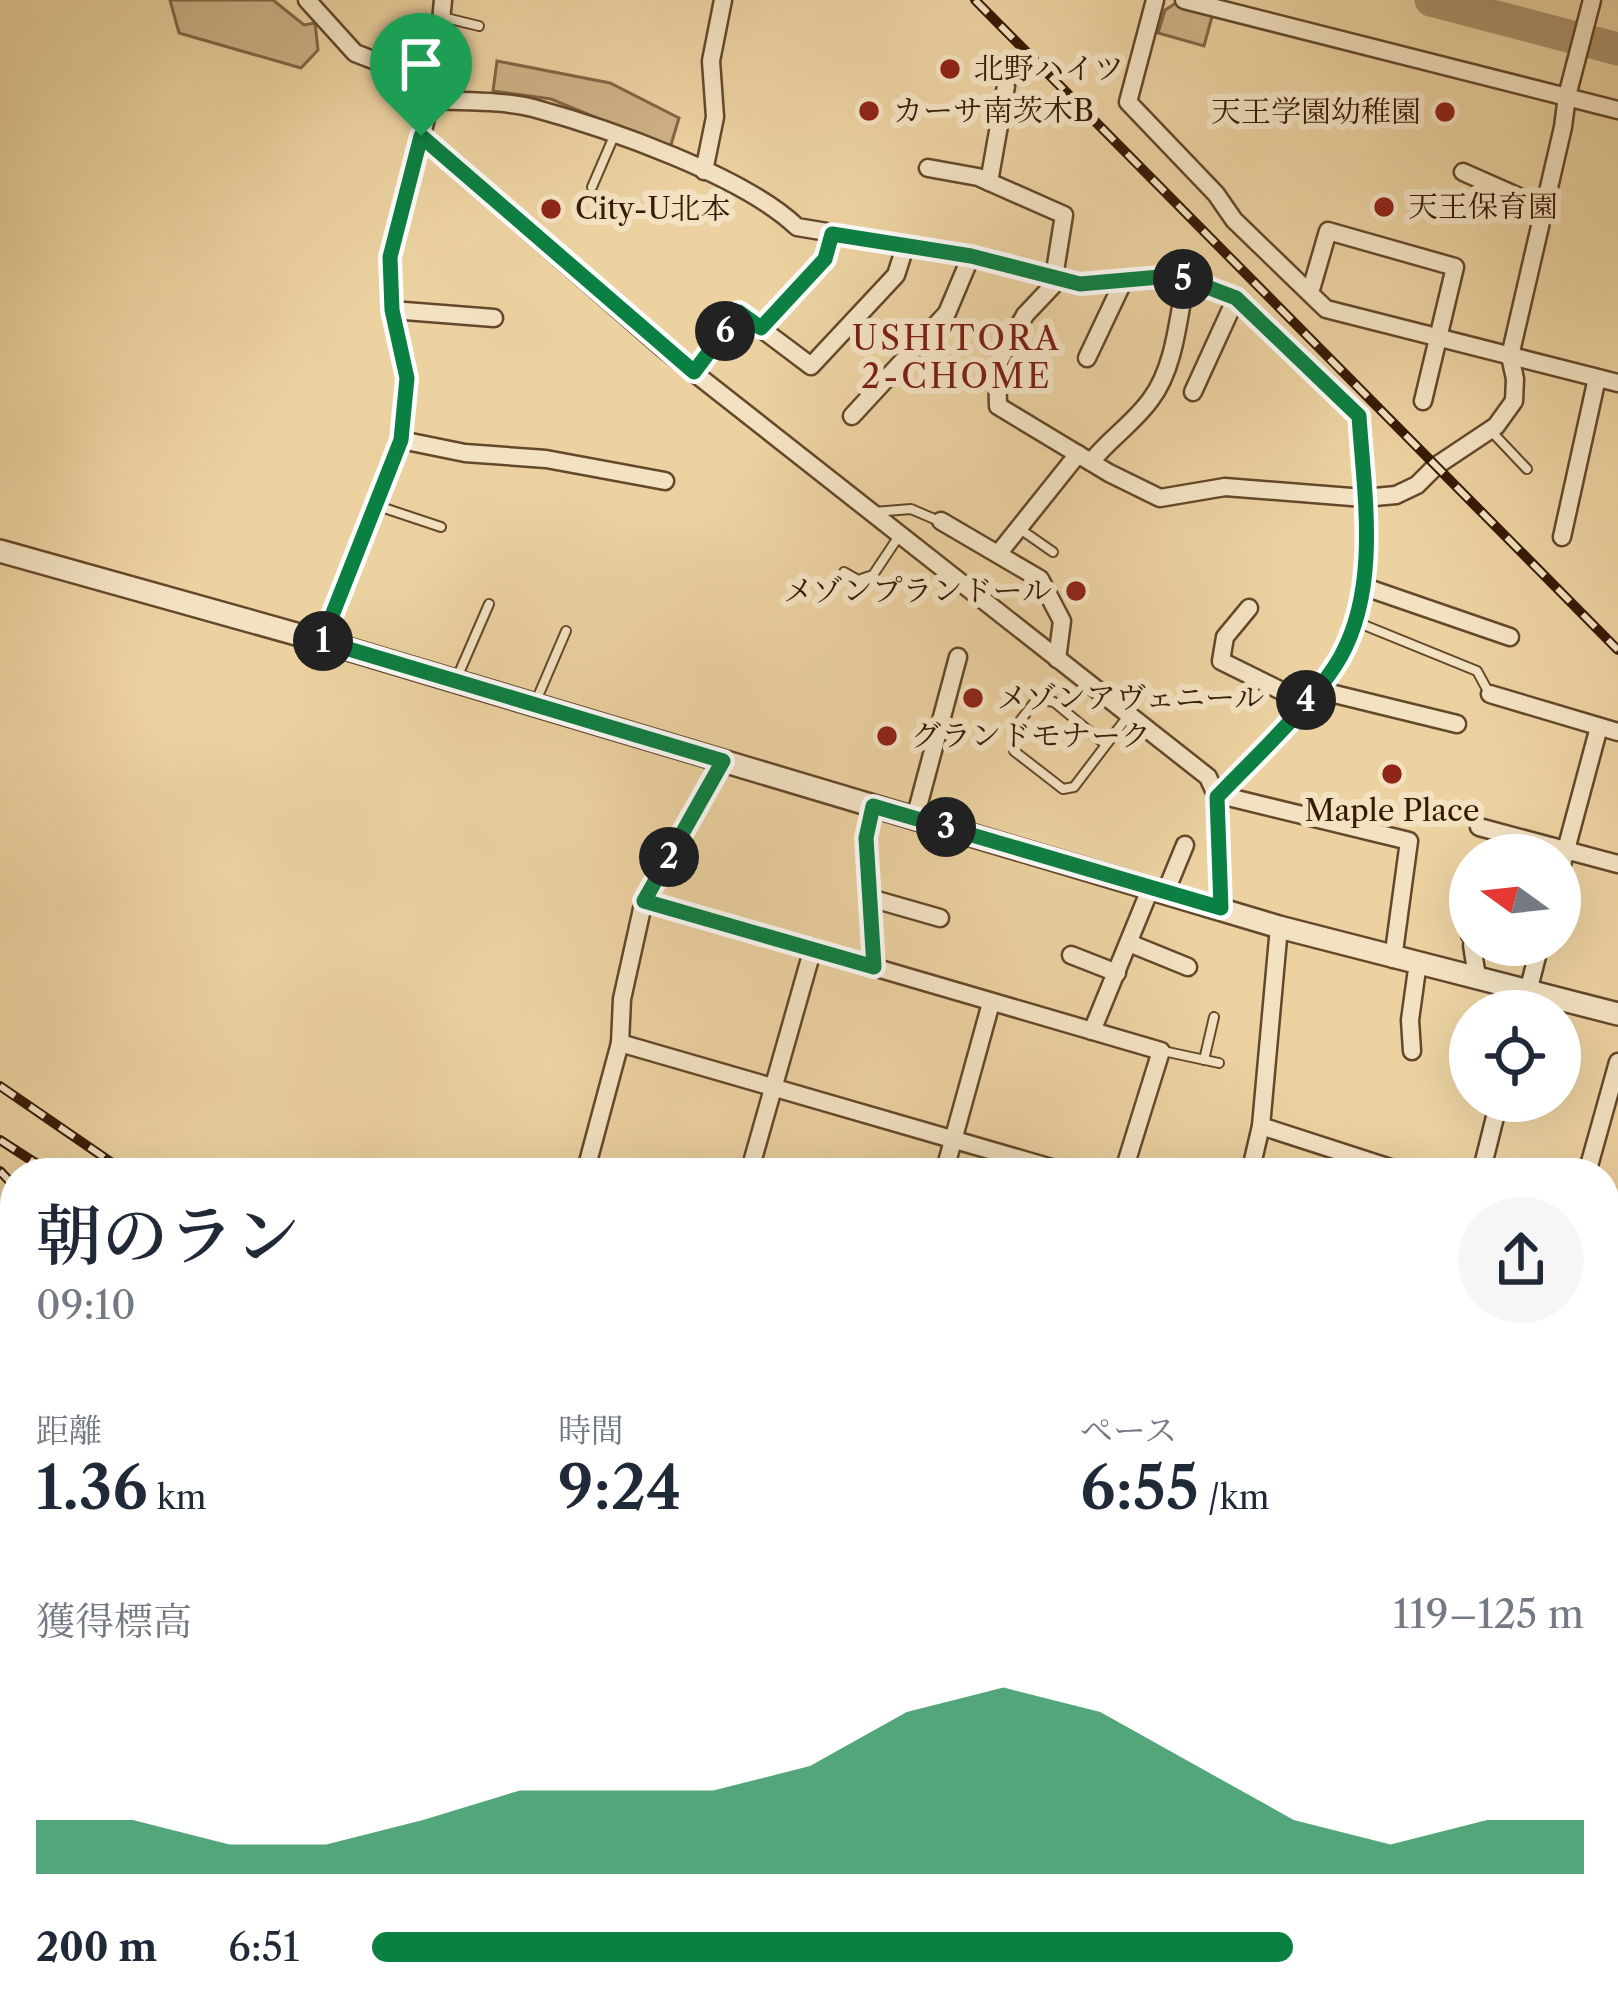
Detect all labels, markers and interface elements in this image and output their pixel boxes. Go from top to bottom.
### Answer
pin [370,13,472,136]
icon: arrive [388,31,454,97]
place label: 北野ハイツ [974,50,1124,87]
marker: 北野ハイツ [937,56,963,82]
place label: カーサ南茨木B [893,92,1094,129]
place label: 天王学園幼稚園 [1211,93,1421,130]
marker: カーサ南茨木B [856,98,882,124]
marker: 天王学園幼稚園 [1432,99,1458,125]
place label: 天王保育園 [1408,188,1558,225]
place label: City-U北本 [575,190,731,227]
marker: 天王保育園 [1371,194,1397,220]
marker: City-U北本 [538,196,564,222]
pin: 5 [1153,249,1213,309]
text: 5 [1174,258,1192,299]
pin: 6 [695,301,755,361]
text: 6 [715,310,735,351]
district label: USHITORA 2-CHOME [852,318,1062,397]
place label: メゾンプランドール [784,572,1052,609]
marker: メゾンプランドール [1063,578,1089,604]
pin: 1 [293,611,353,671]
text: 1 [316,620,330,661]
pin: 4 [1276,670,1336,730]
place label: メゾンアヴェニール [997,679,1264,716]
text: 4 [1296,679,1316,720]
marker: メゾンアヴェニール [960,685,986,711]
place label: グランドモナーク [911,717,1151,754]
marker: グランドモナーク [874,723,900,749]
marker: Maple Place [1379,761,1405,787]
place label: Maple Place [1304,792,1480,829]
pin: 3 [916,797,976,857]
text: 3 [937,806,955,847]
pin: 2 [639,827,699,887]
north arrow [1449,834,1581,966]
map controls [1449,834,1581,1122]
text: 2 [659,836,679,877]
button: locate [1449,990,1581,1122]
text: 朝のラン [36,1195,300,1276]
button: share [1458,1197,1584,1323]
text: 09:10 [36,1281,136,1329]
text: 距離 [36,1410,102,1451]
text: 時間 [558,1410,624,1451]
text: ペース [1080,1410,1177,1451]
text: 1.36 [36,1451,148,1525]
text: 9:24 [558,1451,681,1525]
text: 6:55 [1080,1451,1199,1525]
text: km [148,1477,207,1518]
text: /km [1199,1477,1270,1518]
text: 119–125 m [1393,1590,1584,1638]
text: 獲得標高 [36,1597,192,1645]
text: 200 m [36,1923,157,1971]
text: 6:51 [228,1923,299,1971]

